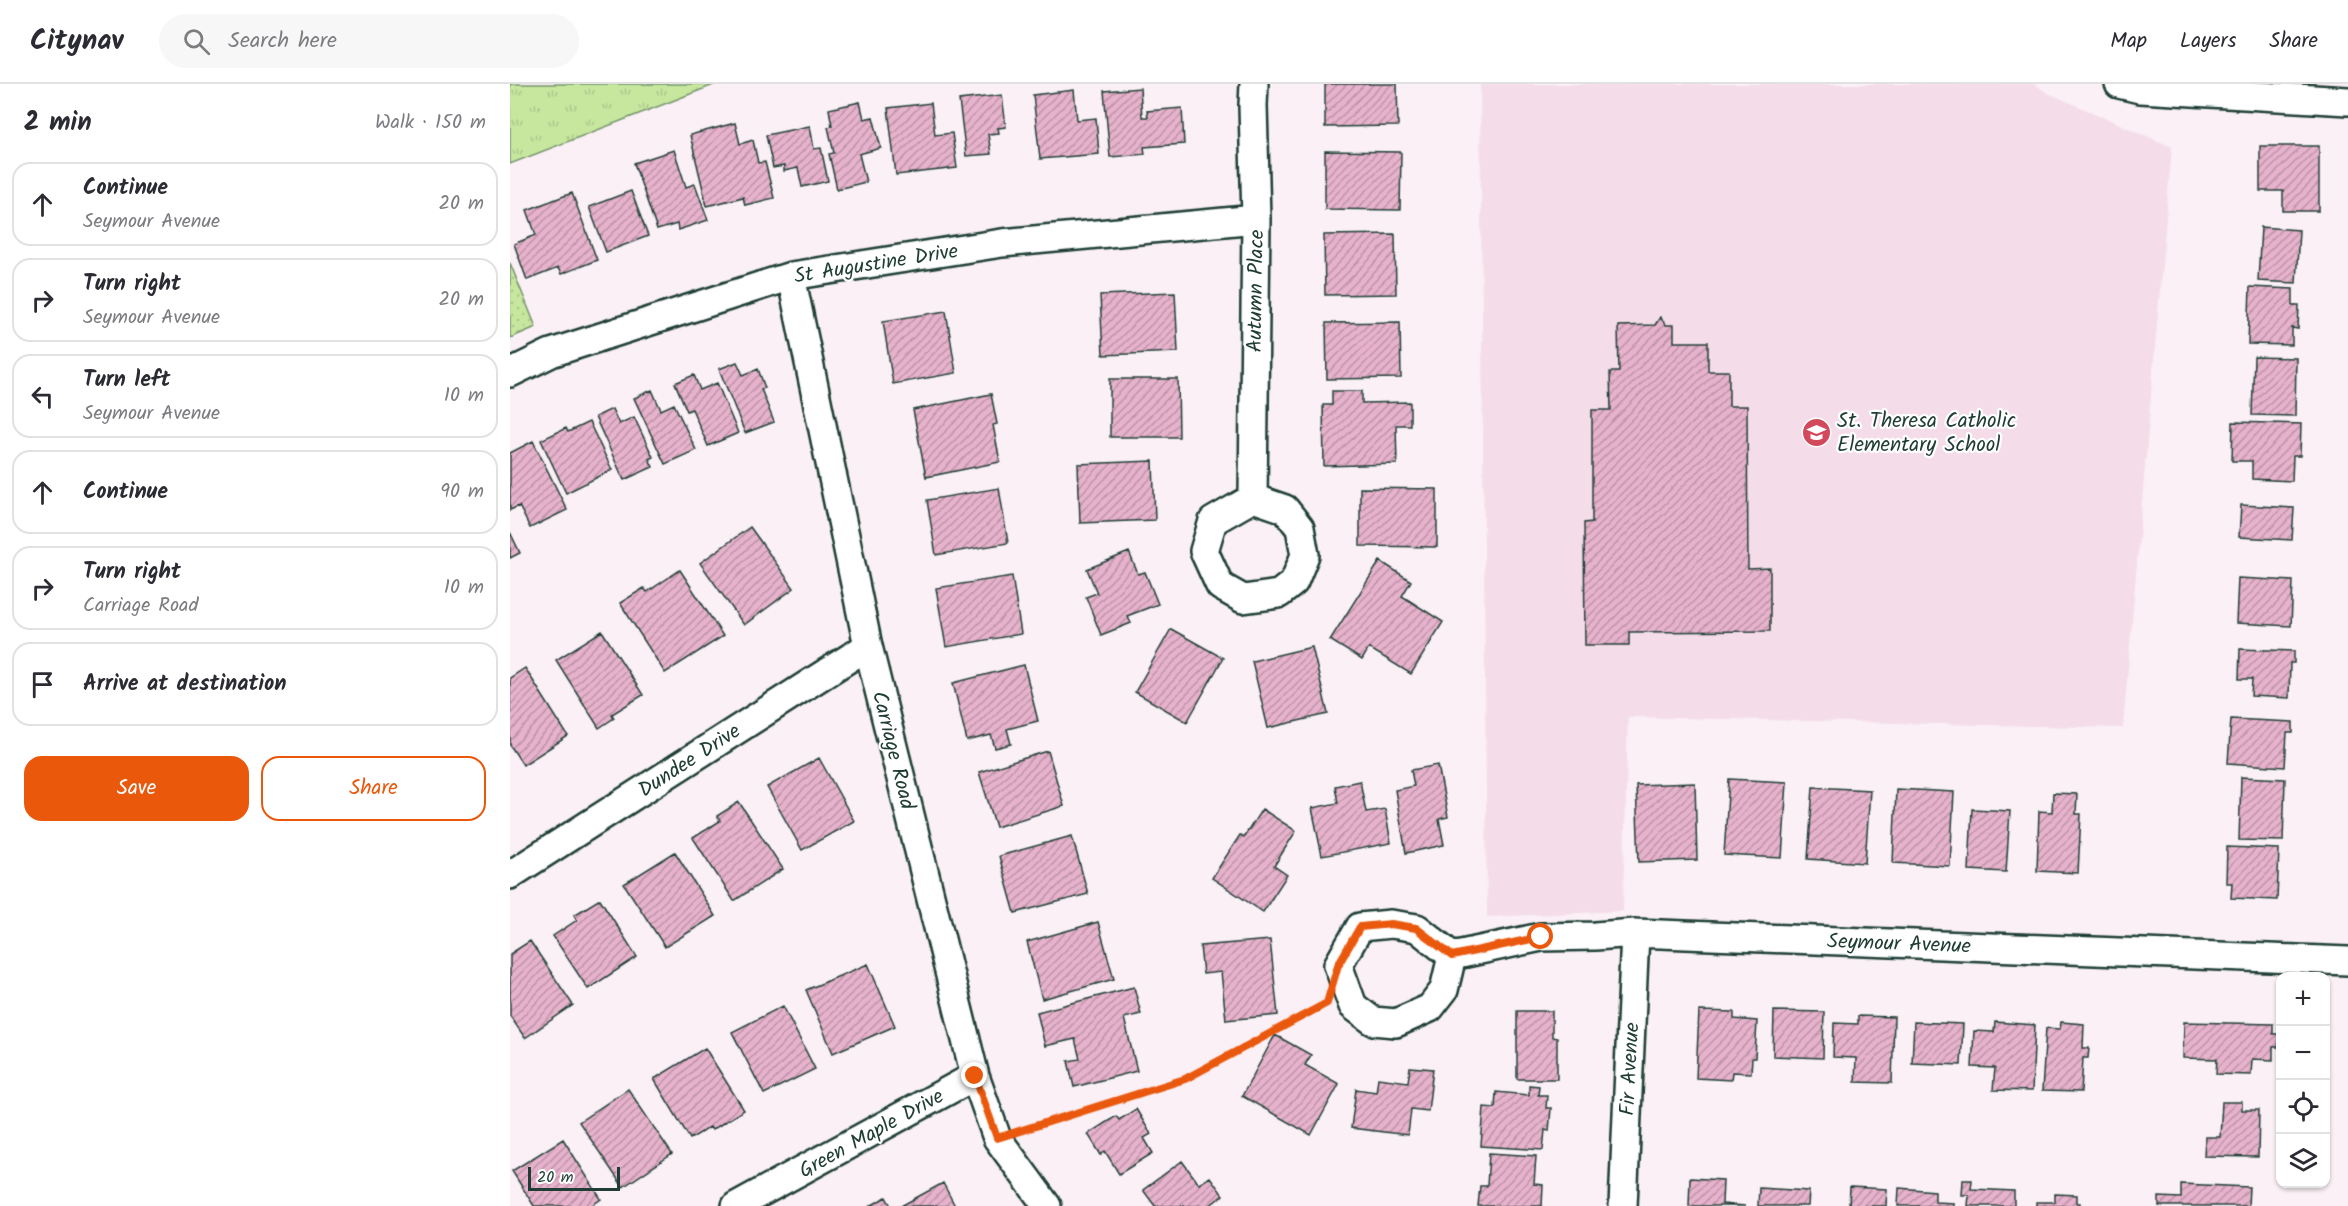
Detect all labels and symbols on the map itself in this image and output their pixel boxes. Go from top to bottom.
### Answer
street label: Autumn Place [1239,229,1274,353]
street label: St Augustine Drive [792,235,961,294]
place label: St. Theresa Catholic Elementary School [1837,405,2016,462]
school or university icon: St. Theresa Catholic Elementary School [1800,416,1832,448]
street label: Carriage Road [862,688,923,814]
street label: Dundee Drive [632,715,748,807]
route start [1527,923,1553,949]
street label: Seymour Avenue [1826,925,1972,964]
street label: Fir Avenue [1612,1021,1649,1116]
route end [961,1062,987,1088]
street label: Green Maple Drive [793,1080,951,1188]
scale bar [528,1164,620,1192]

